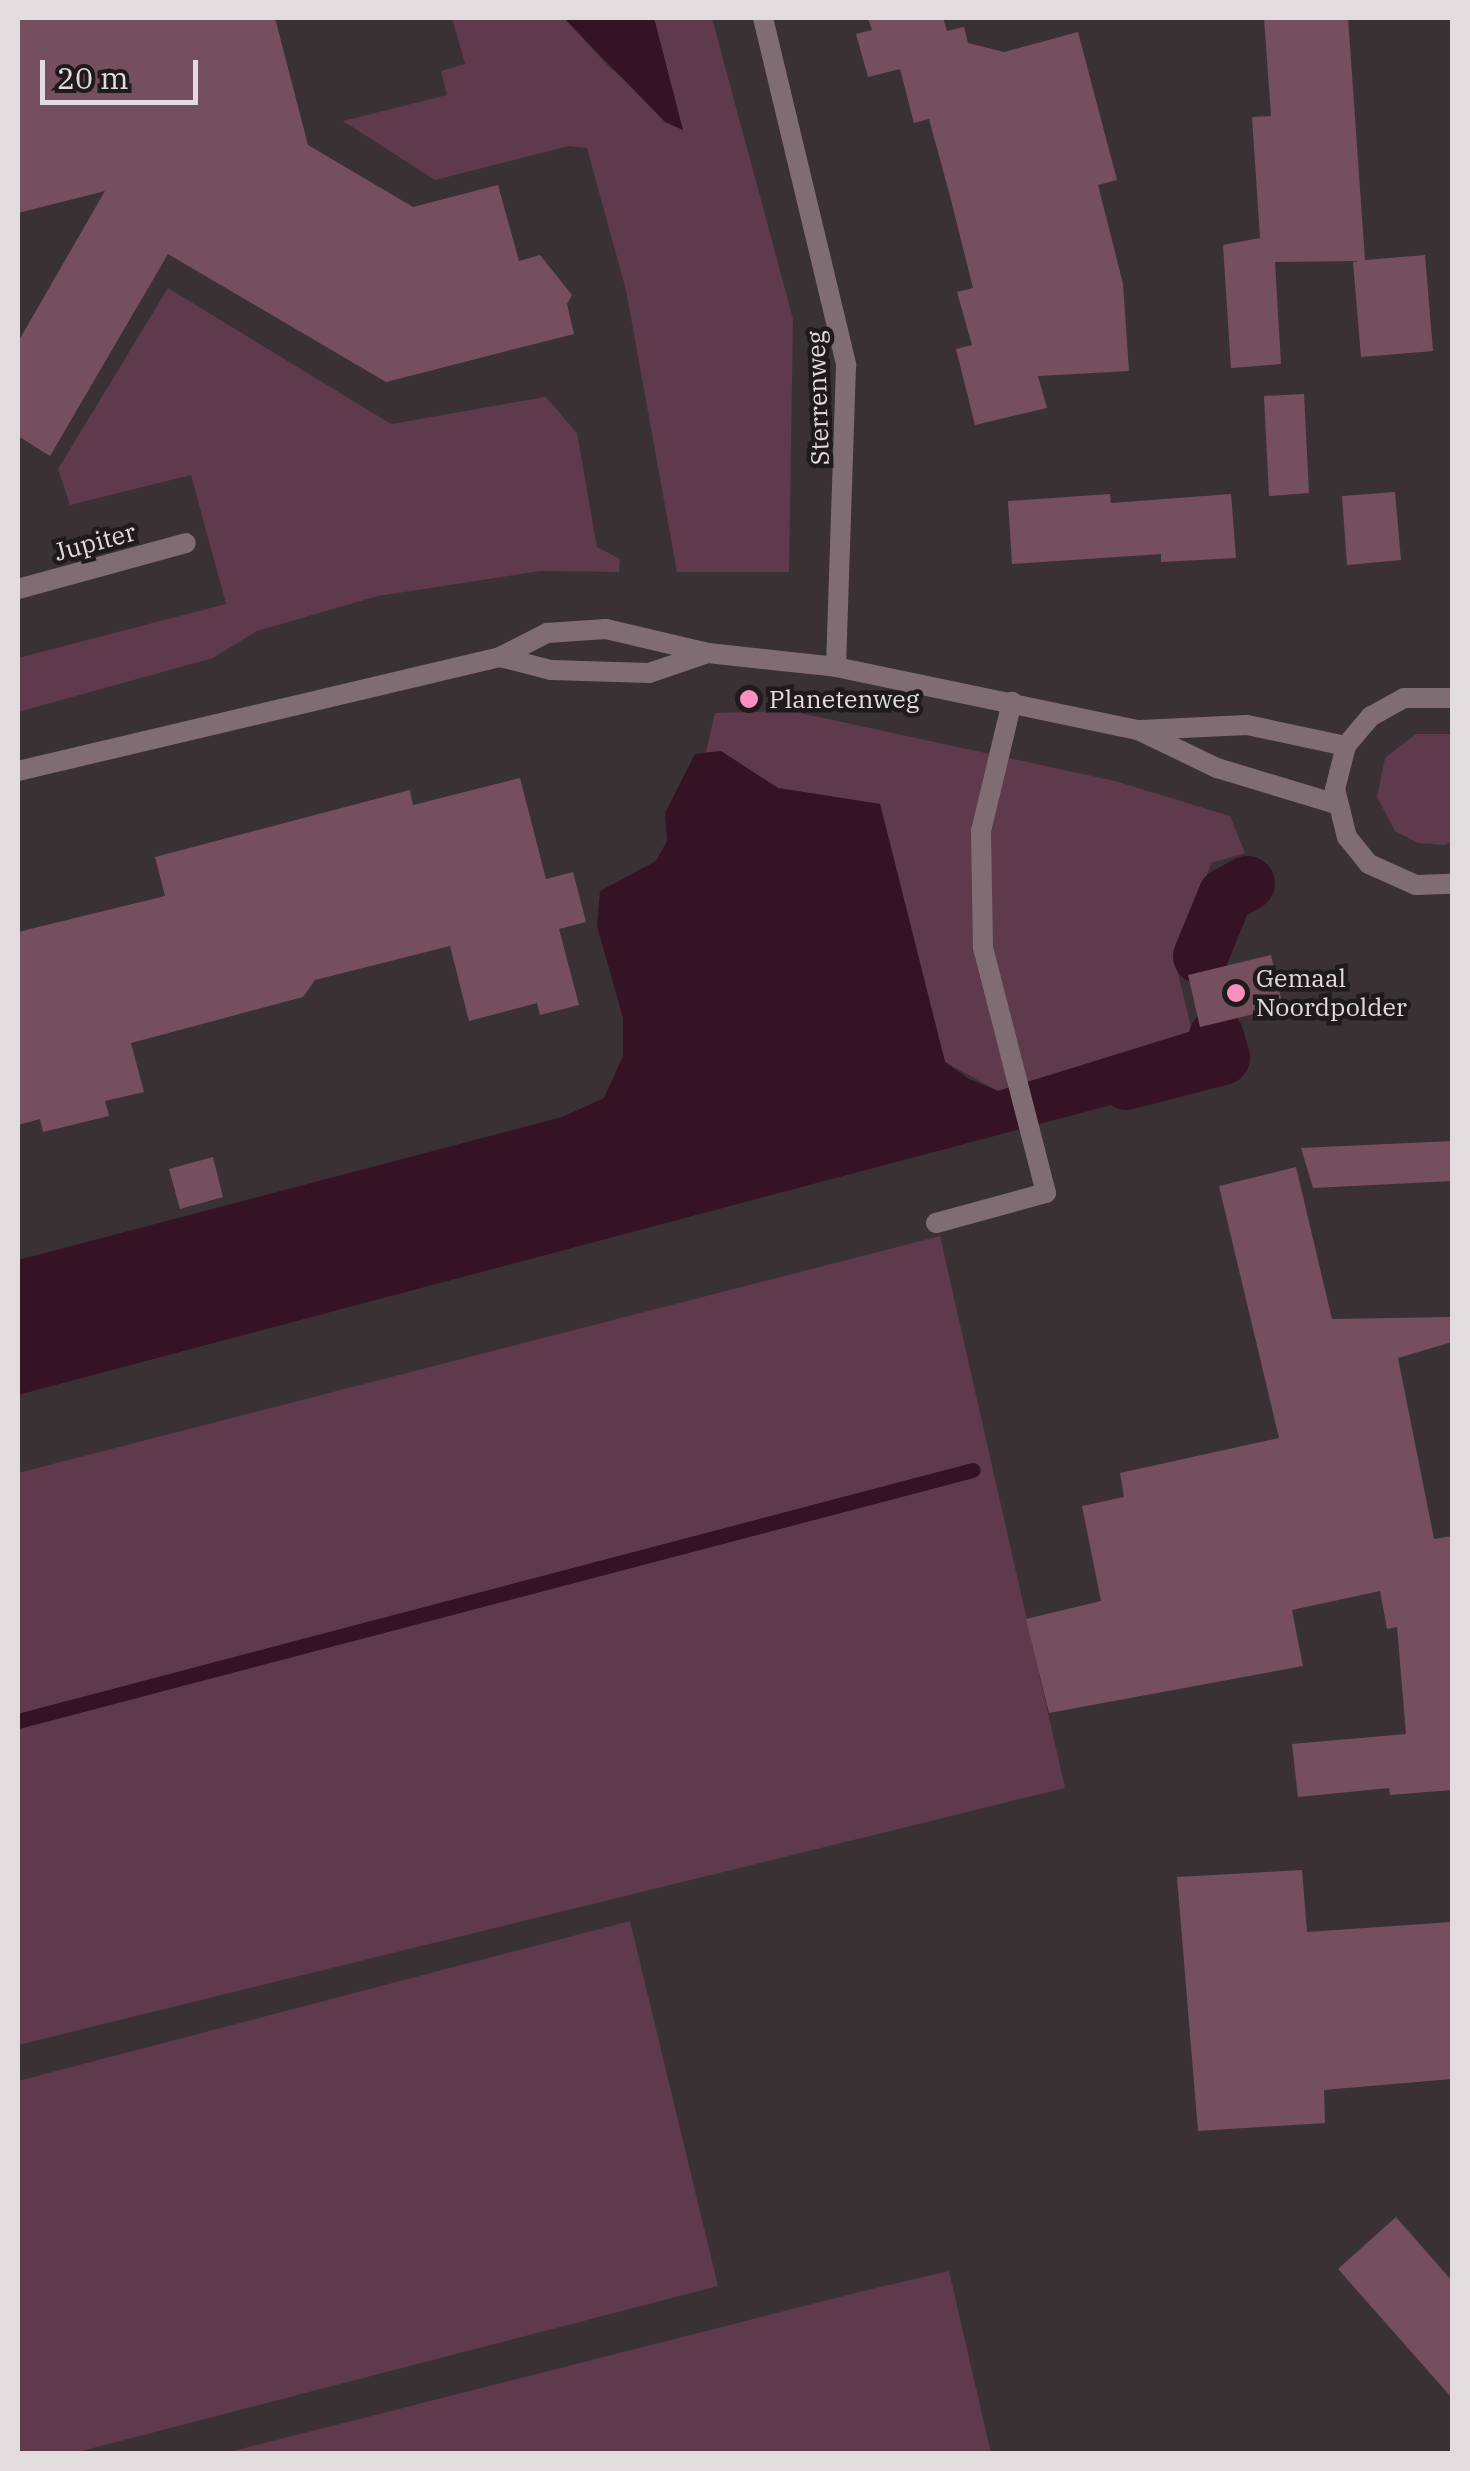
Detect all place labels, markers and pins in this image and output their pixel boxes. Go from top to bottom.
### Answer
place label: Planetenweg [769,684,919,714]
marker: Planetenweg [738,688,760,710]
place label: Gemaal Noordpolder [1256,964,1407,1023]
marker: Gemaal Noordpolder [1225,982,1247,1004]

